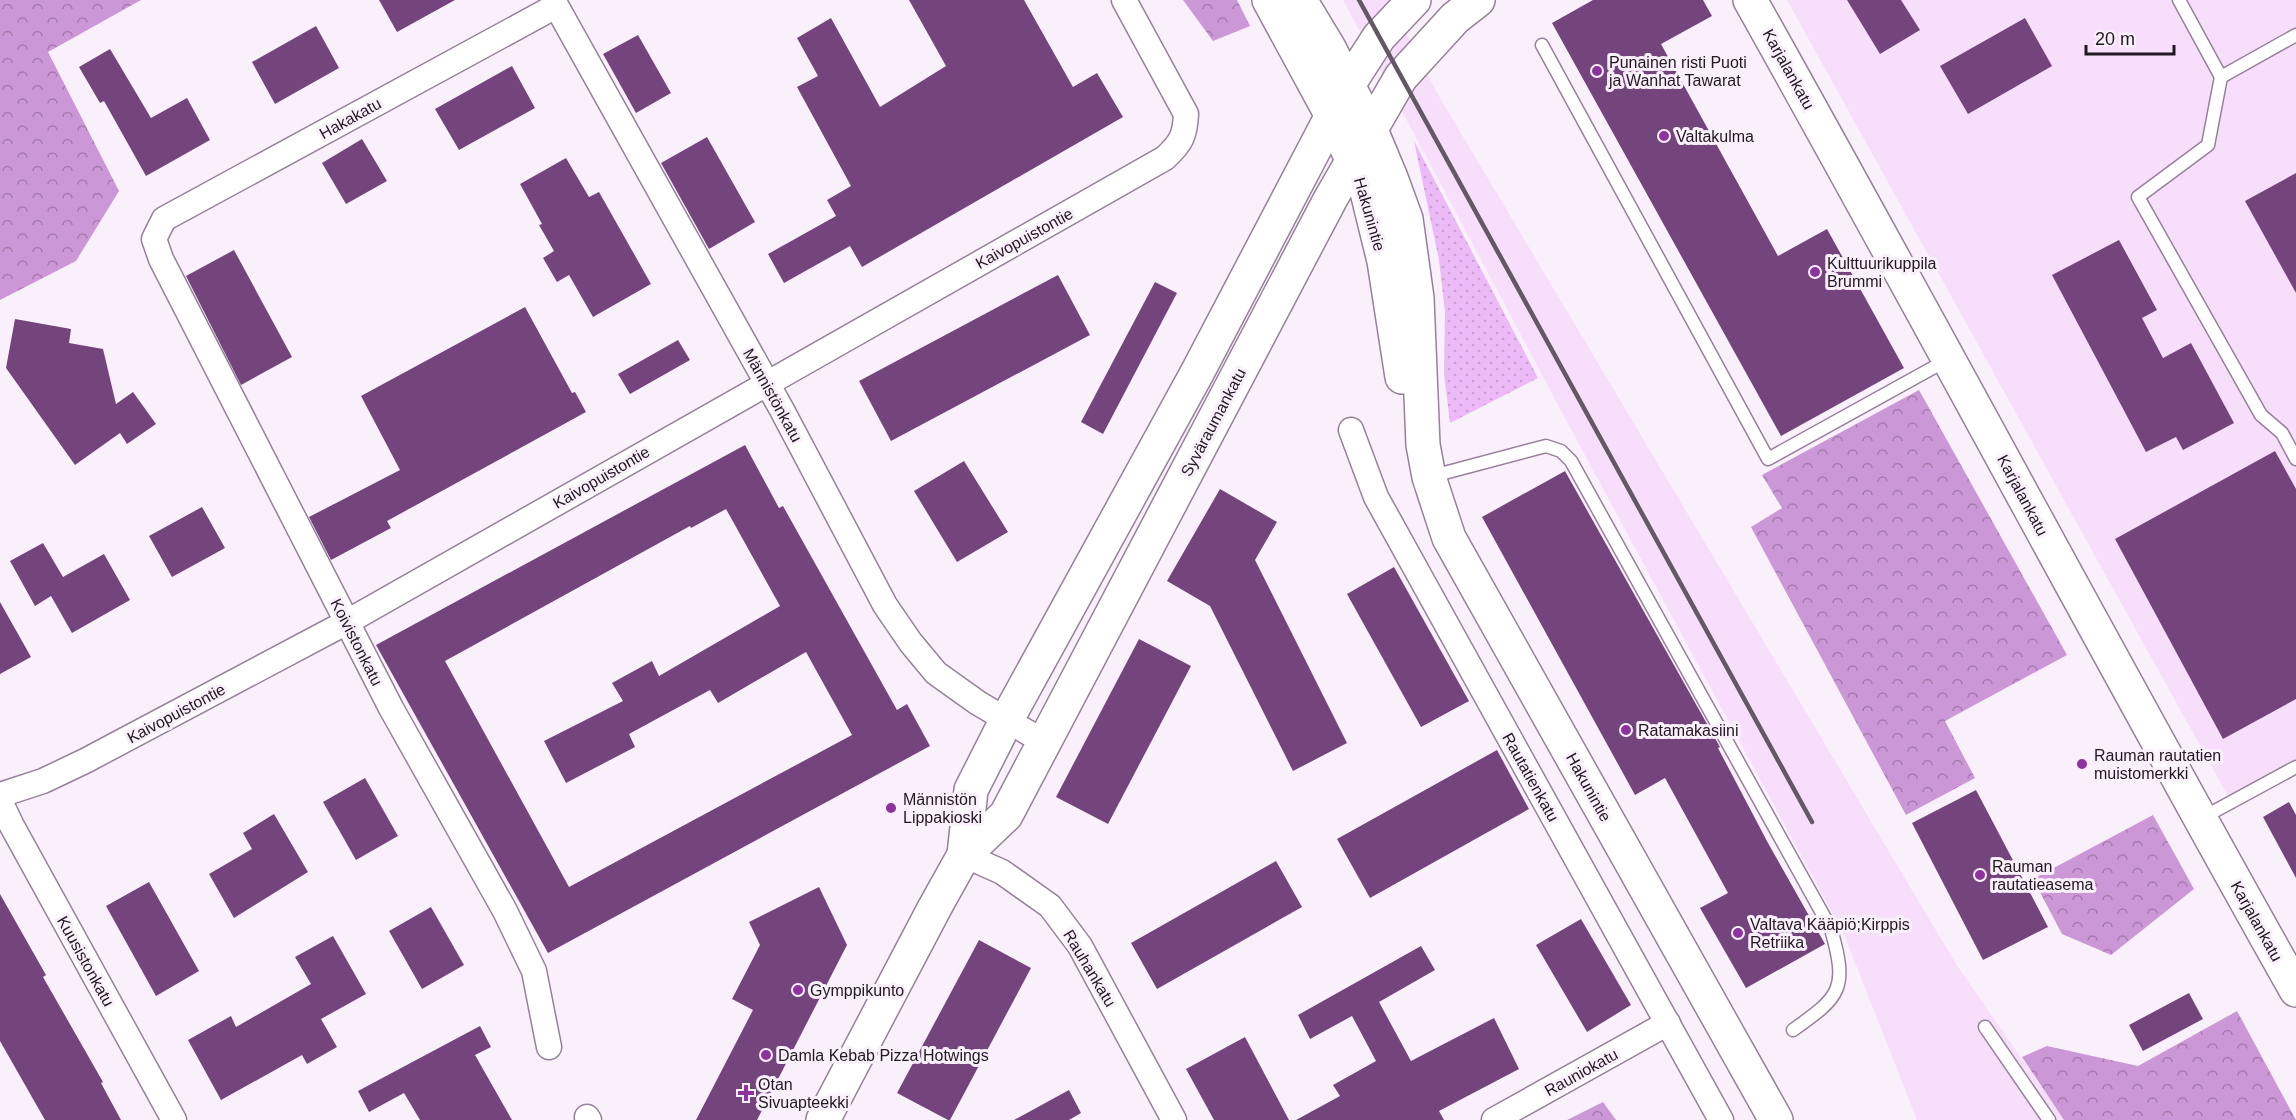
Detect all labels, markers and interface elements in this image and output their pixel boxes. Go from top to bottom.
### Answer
scale bar [2086,18,2174,56]
street label: Karjalankatu [1760,26,1818,112]
text: 20 m [2095,29,2135,49]
place label: Punainen risti Puoti ja Wanhat Tawarat [1608,54,1747,89]
marker: Punainen risti Puoti ja Wanhat Tawarat [1590,64,1604,78]
street label: Hakakatu [317,95,384,142]
place label: Valtakulma [1676,128,1754,145]
marker: Valtakulma [1657,129,1671,143]
street label: Hakunintie [1351,175,1388,253]
street label: Kaivopuistontie [973,205,1076,272]
place label: Kulttuurikuppila Brummi [1827,255,1937,290]
marker: Kulttuurikuppila Brummi [1808,265,1822,279]
street label: Männistönkatu [740,346,805,445]
street label: Syväraumankatu [1178,365,1249,479]
street label: Kaivopuistontie [550,443,653,512]
street label: Karjalankatu [1994,452,2051,538]
street label: Koivistonkatu [327,596,386,688]
street label: Kaivopuistontie [124,680,228,746]
place label: Ratamakasiini [1638,722,1738,739]
marker: Ratamakasiini [1619,723,1633,737]
street label: Rautatienkatu [1499,730,1562,825]
place label: Rauman rautatien muistomerkki [2094,747,2221,782]
street label: Hakunintie [1563,750,1614,825]
marker: Rauman rautatien muistomerkki [2075,757,2089,771]
place label: Männistön Lippakioski [903,791,982,826]
marker: Männistön Lippakioski [884,801,898,815]
place label: Rauman rautatieasema [1992,858,2093,893]
marker: Rauman rautatieasema [1973,868,1987,882]
street label: Karjalankatu [2228,878,2286,964]
street label: Kuusistonkatu [54,913,117,1009]
place label: Valtava Kääpiö;Kirppis Retriika [1750,916,1910,951]
marker: Valtava Kääpiö;Kirppis Retriika [1731,926,1745,940]
street label: Rauhankatu [1060,927,1119,1010]
place label: Gymppikunto [810,982,904,999]
marker: Gymppikunto [791,983,805,997]
street label: Rauniokatu [1542,1045,1621,1099]
place label: Damla Kebab Pizza Hotwings [778,1047,989,1064]
marker: Damla Kebab Pizza Hotwings [759,1048,773,1062]
place label: Otan Sivuapteekki [758,1076,849,1111]
marker: Otan Sivuapteekki [739,1086,753,1100]

